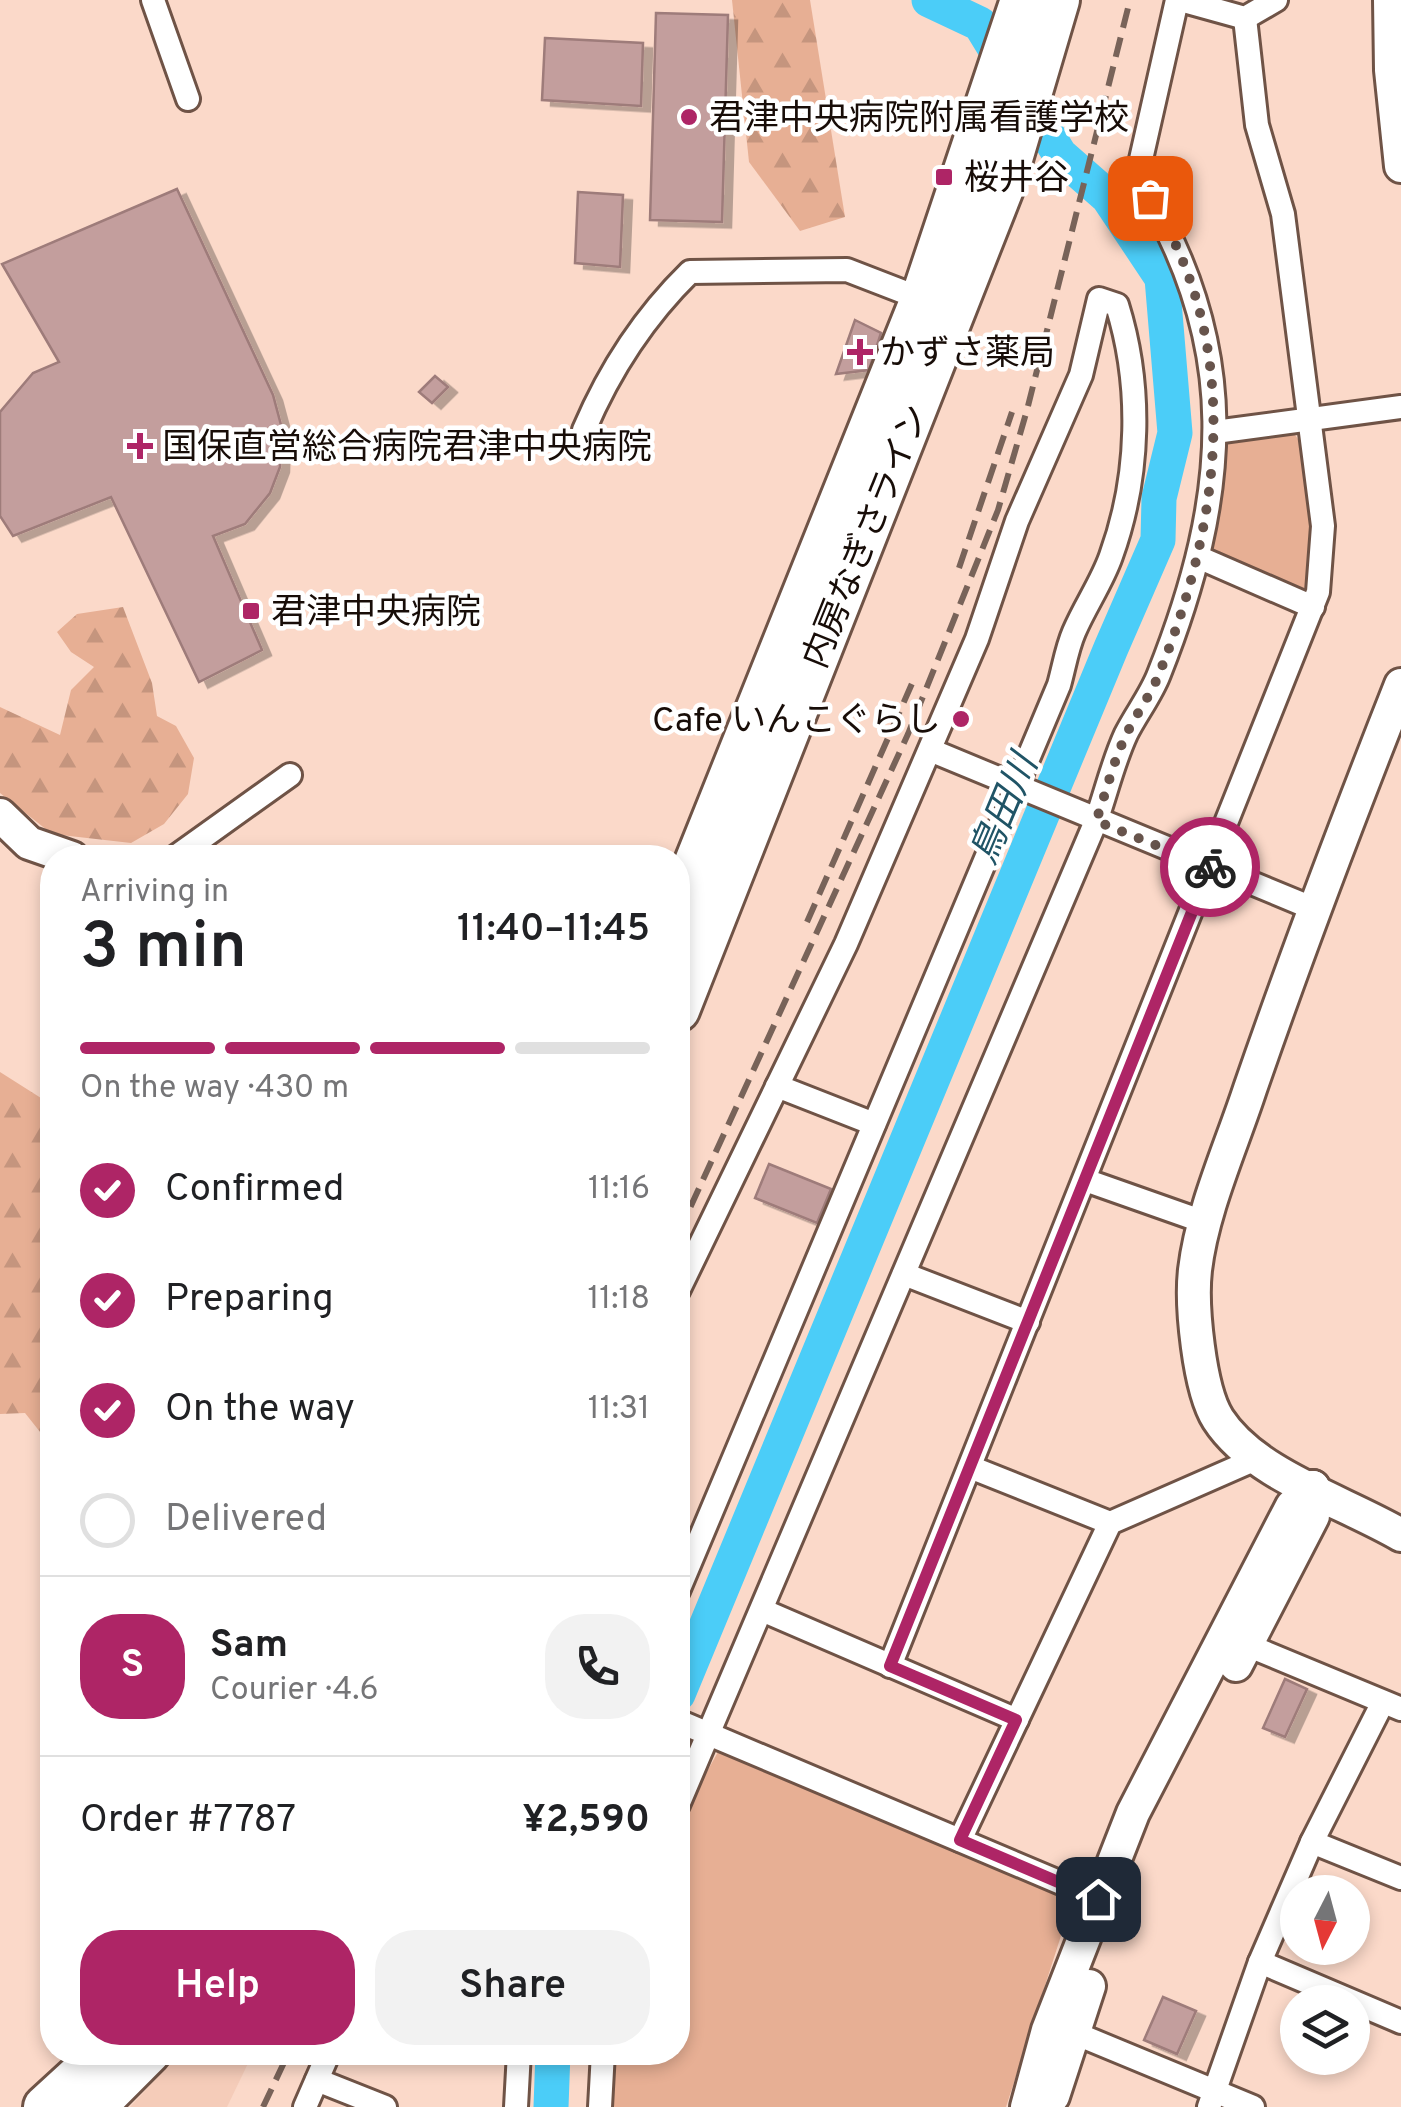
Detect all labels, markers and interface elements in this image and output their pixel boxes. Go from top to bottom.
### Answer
place label: 君津中央病院附属看護学校 [709,98,1129,142]
marker: 君津中央病院附属看護学校 [678,106,700,128]
pin [1108,156,1193,241]
place label: 桜井谷 [964,158,1069,202]
marker: 桜井谷 [933,166,955,188]
icon: bag [1123,171,1178,226]
place label: かずさ薬局 [880,333,1055,377]
marker: かずさ薬局 [849,341,871,363]
street label: 内房なぎさライン [795,399,941,675]
place label: 国保直営総合病院君津中央病院 [162,427,652,471]
marker: 国保直営総合病院君津中央病院 [127,433,153,459]
place label: 君津中央病院 [271,592,481,636]
marker: 君津中央病院 [240,600,262,622]
place label: Cafe いんこぐらし [652,700,941,744]
marker: Cafe いんこぐらし [950,708,972,730]
water label: 鳥田川 [961,745,1053,872]
courier [1160,817,1260,917]
icon: bike [1183,840,1238,895]
text: Arriving in [80,873,229,913]
text: 11:40–11:45 [457,906,650,955]
text: 3 min [80,909,247,991]
text: On the way · 430 m [80,1069,349,1109]
icon: check [80,1163,135,1218]
text: Confirmed [165,1166,344,1215]
text: 11:16 [588,1170,650,1210]
icon: check [80,1273,135,1328]
text: Preparing [165,1276,334,1325]
text: 11:18 [587,1280,650,1320]
icon: check [80,1383,135,1438]
text: On the way [165,1386,355,1435]
text: 11:31 [588,1390,650,1430]
text: Delivered [165,1496,327,1545]
button: phone [545,1614,650,1719]
text: Sam [210,1622,288,1671]
text: S [121,1642,144,1691]
text: Courier · 4.6 [210,1671,379,1711]
text: Order #7787 [80,1797,296,1846]
text: ¥2,590 [523,1797,650,1846]
pin [1056,1857,1141,1942]
icon: home [1071,1872,1126,1927]
north arrow [1280,1875,1370,1965]
map controls [1280,1875,1370,2075]
button: Help [80,1930,355,2045]
button: Share [375,1930,650,2045]
button: layers [1280,1985,1370,2075]

